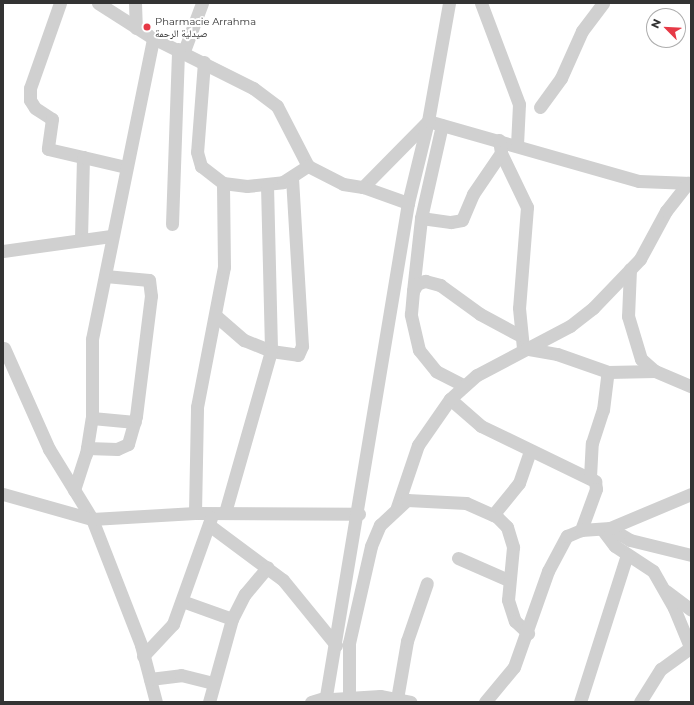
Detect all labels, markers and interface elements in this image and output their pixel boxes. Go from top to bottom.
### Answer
north arrow [646,8,686,48]
place label: Pharmacie Arrahma صيدلية الرحمة [155,15,256,38]
text: N [648,17,664,30]
marker: Pharmacie Arrahma صيدلية الرحمة [142,22,152,32]

